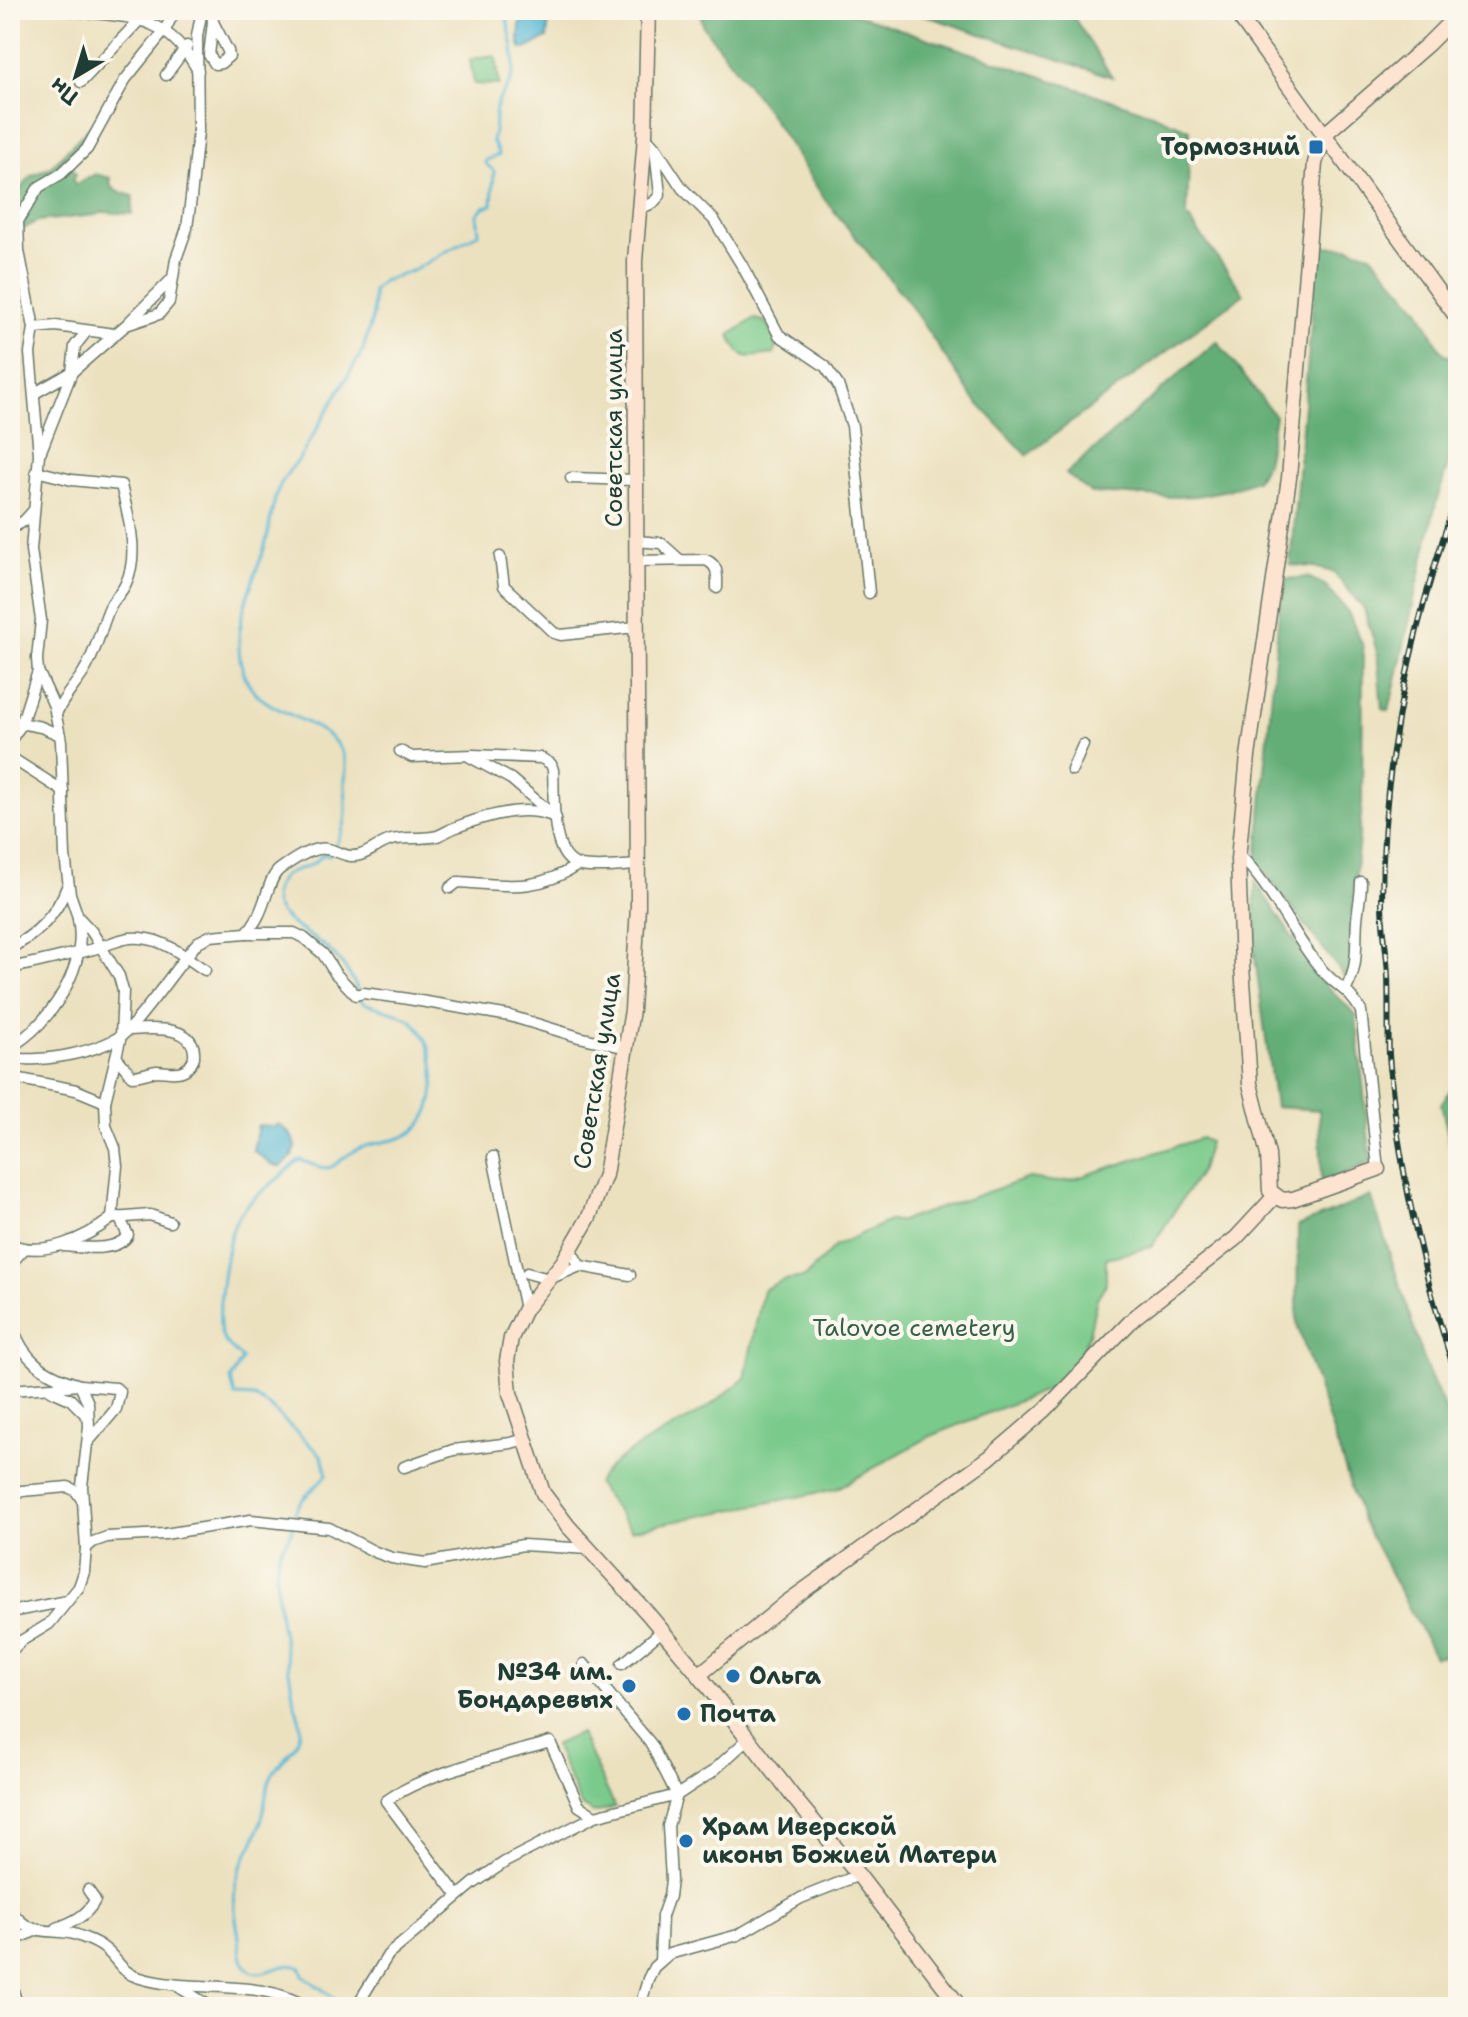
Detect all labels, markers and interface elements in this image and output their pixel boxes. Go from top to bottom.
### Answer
north arrow [36,36,116,116]
text: Пн [44,71,84,112]
place label: Тормозний [1161,131,1300,163]
marker: Тормозний [1307,138,1325,156]
street label: Советская улица [598,329,630,527]
street label: Советская улица [566,970,628,1172]
park label: Talovoe cemetery [812,1312,1016,1344]
place label: №34 им. Бондаревых [457,1656,613,1716]
place label: Ольга [749,1660,822,1692]
marker: Ольга [724,1667,742,1685]
marker: №34 им. Бондаревых [620,1677,638,1695]
place label: Почта [700,1698,777,1730]
marker: Почта [675,1705,693,1723]
place label: Храм Иверской иконы Божией Матери [702,1811,997,1871]
marker: Храм Иверской иконы Божией Матери [677,1832,695,1850]

